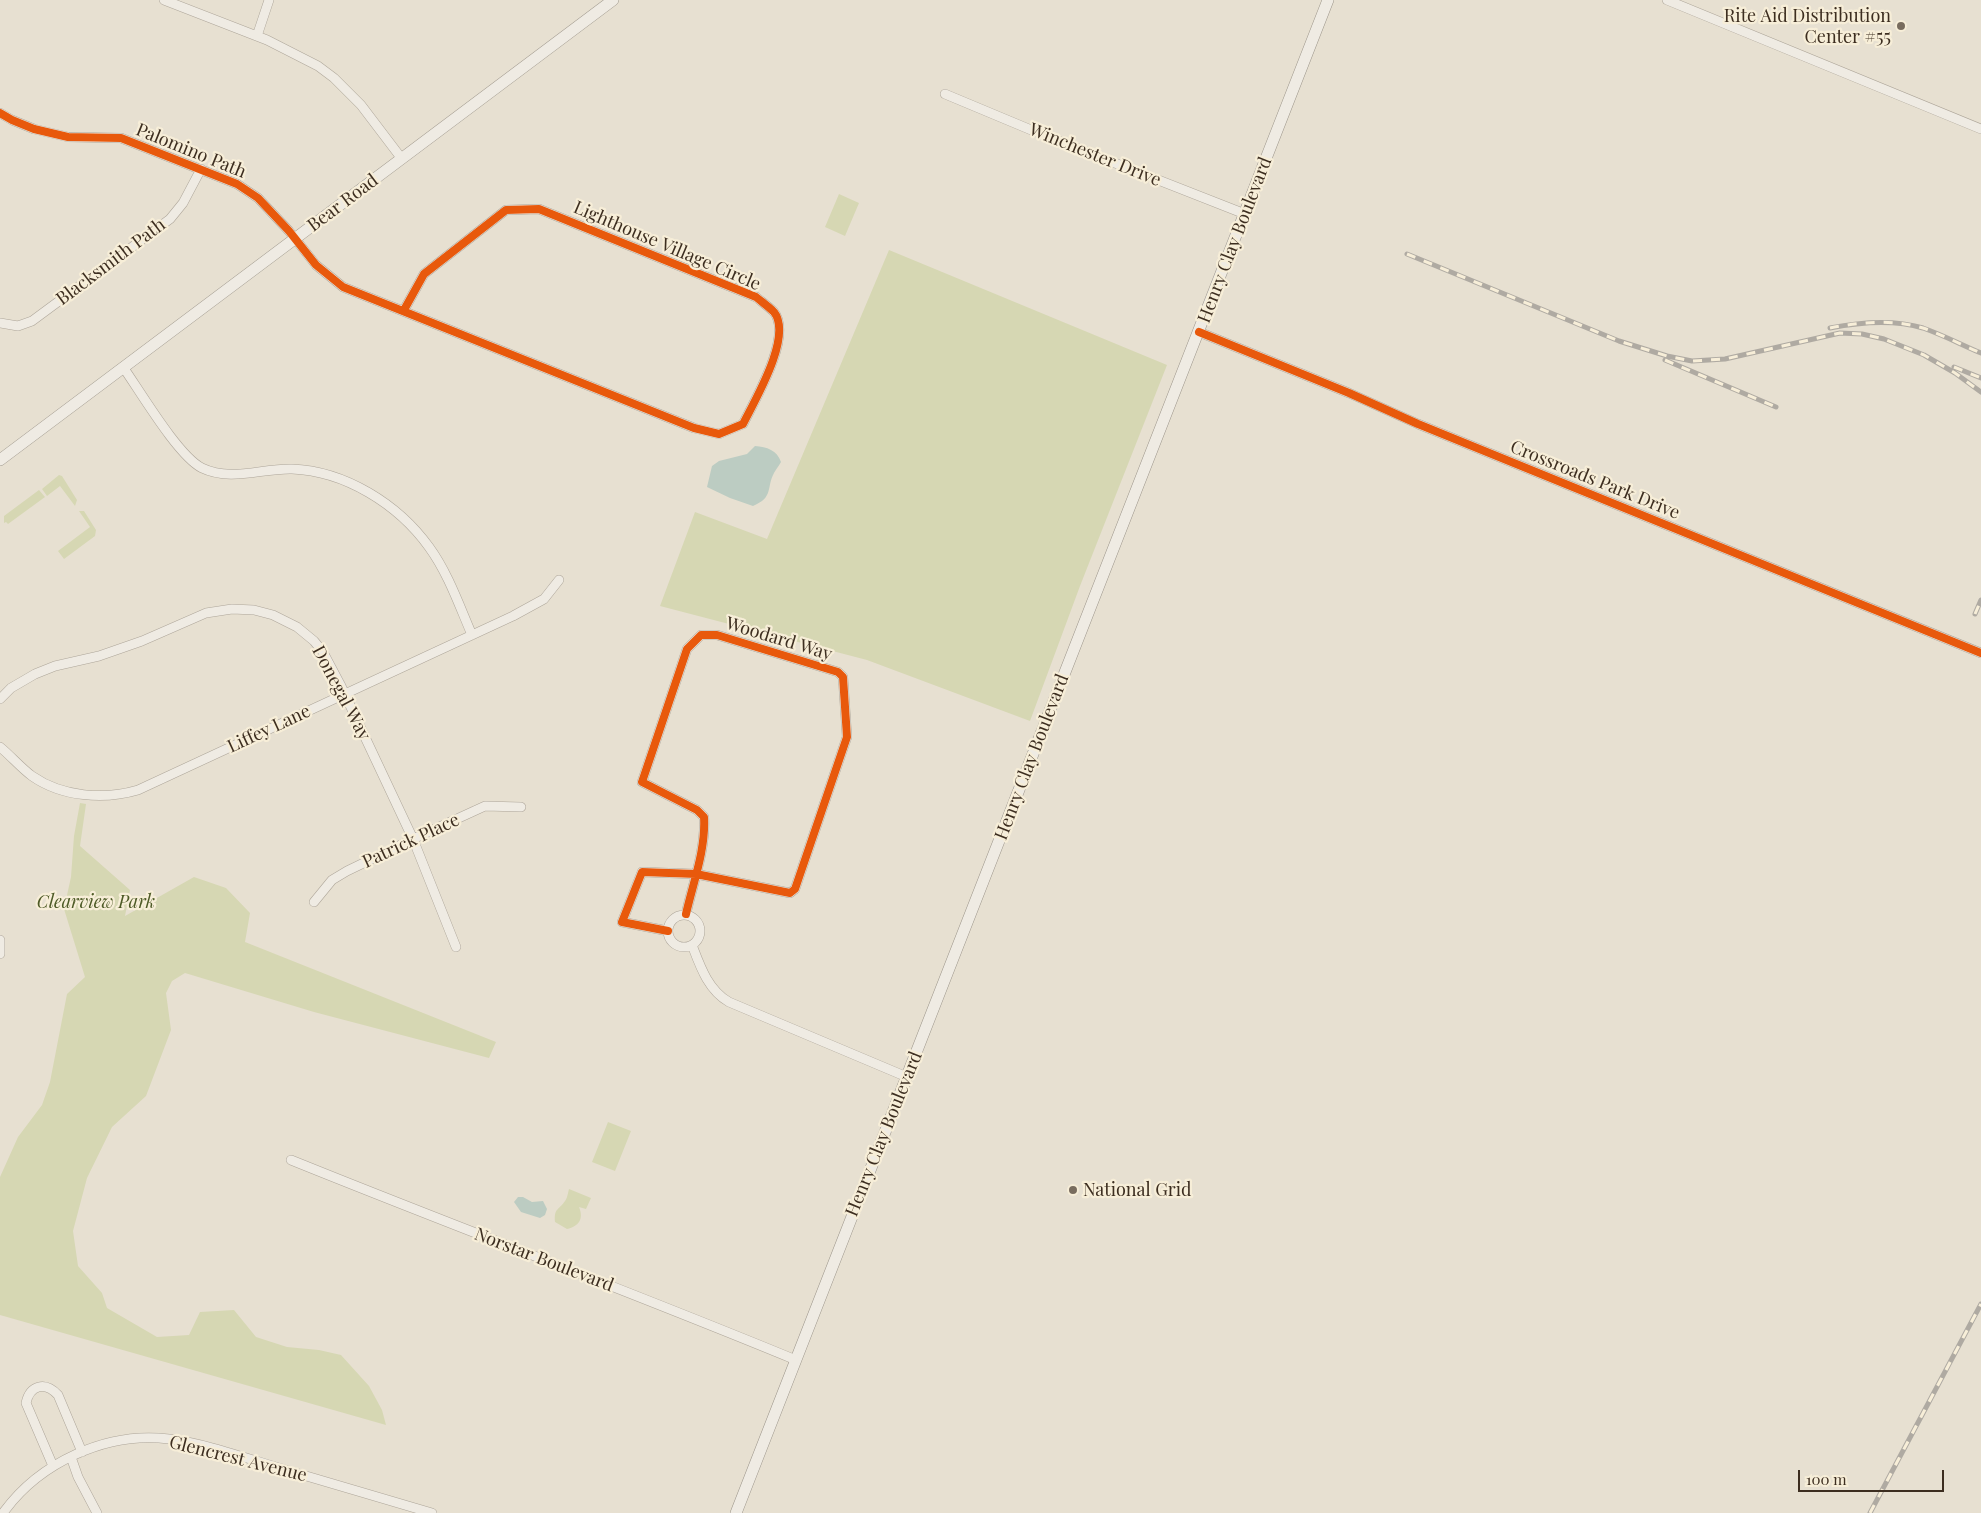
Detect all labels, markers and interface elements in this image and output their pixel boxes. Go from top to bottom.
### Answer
place label: Rite Aid Distribution Center #55 [1724,5,1891,48]
marker: Rite Aid Distribution Center #55 [1895,20,1907,32]
street label: Palomino Path [133,119,249,183]
street label: Winchester Drive [1026,119,1164,191]
street label: Henry Clay Boulevard [1193,154,1277,326]
street label: Bear Road [303,169,383,237]
street label: Lighthouse Village Circle [570,197,764,295]
street label: Blacksmith Path [52,214,170,310]
street label: Crossroads Park Drive [1507,436,1683,524]
street label: Woodard Way [723,613,835,665]
street label: Donegal Way [307,642,375,744]
street label: Henry Clay Boulevard [990,671,1074,843]
street label: Liffey Lane [224,700,314,758]
street label: Patrick Place [359,809,463,873]
park label: Clearview Park [37,891,155,913]
street label: Henry Clay Boulevard [841,1048,927,1220]
place label: National Grid [1083,1179,1192,1201]
marker: National Grid [1067,1184,1079,1196]
street label: Norstar Boulevard [471,1223,617,1297]
street label: Glencrest Avenue [167,1431,309,1487]
scale bar [1801,1460,1947,1492]
text: 100 m [1806,1469,1847,1489]

